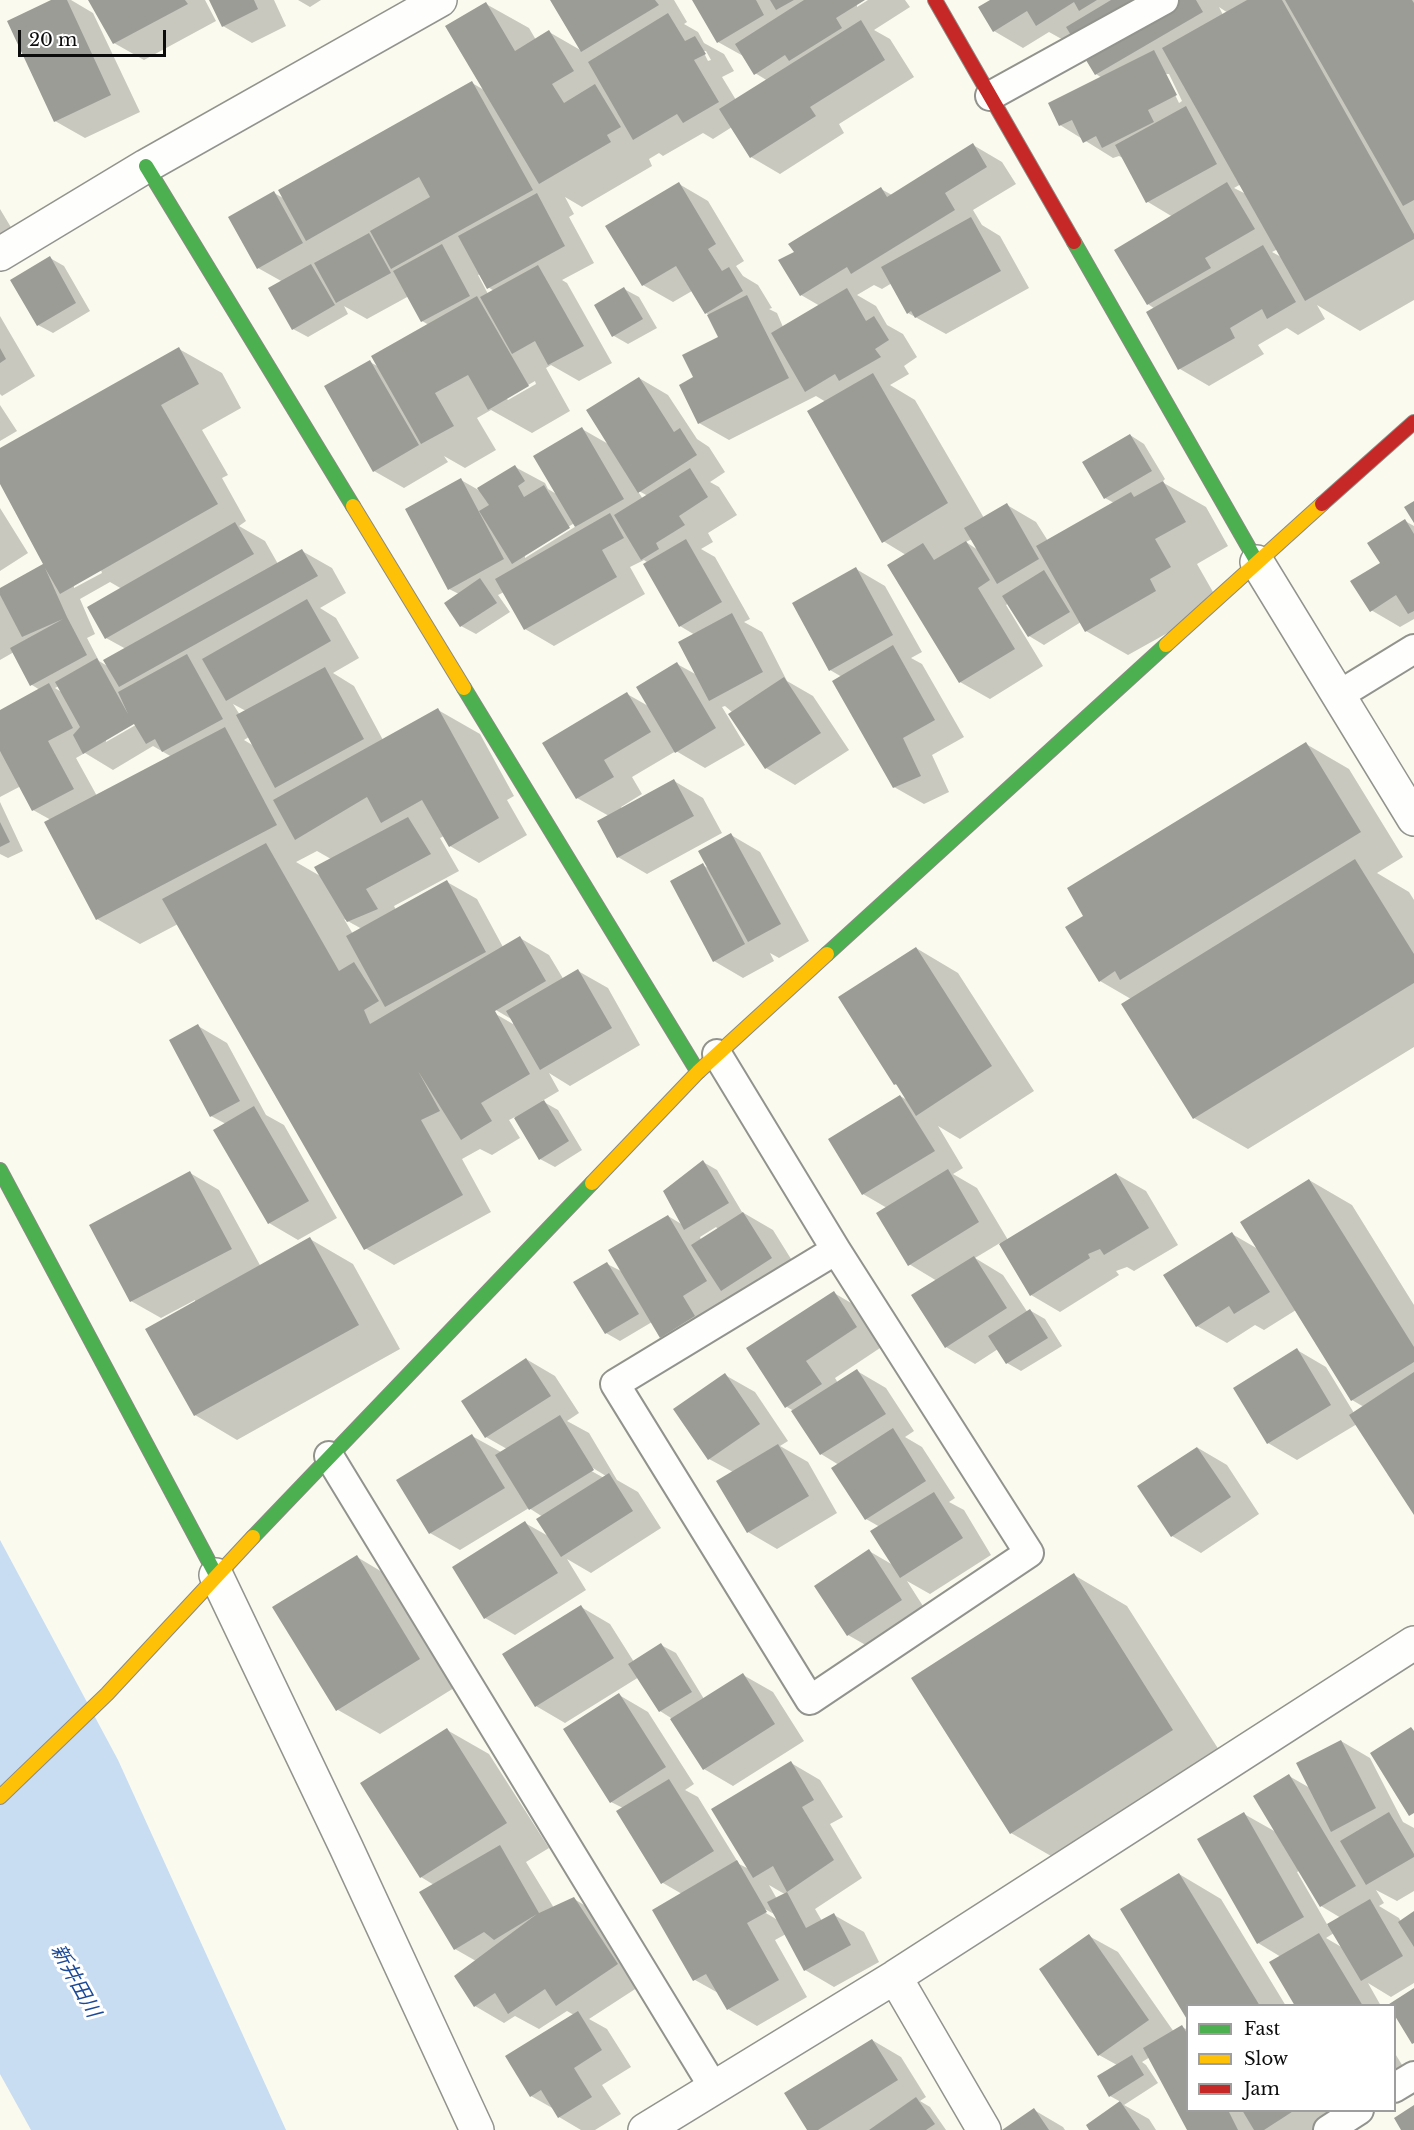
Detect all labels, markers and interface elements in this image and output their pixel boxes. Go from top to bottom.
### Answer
scale bar [21,18,170,56]
text: 20 m [29,29,77,51]
water label: 新井田川 [45,1940,105,2022]
legend [1186,2004,1396,2112]
text: Fast [1244,2018,1280,2040]
text: Slow [1244,2048,1288,2070]
text: Jam [1244,2078,1280,2100]

